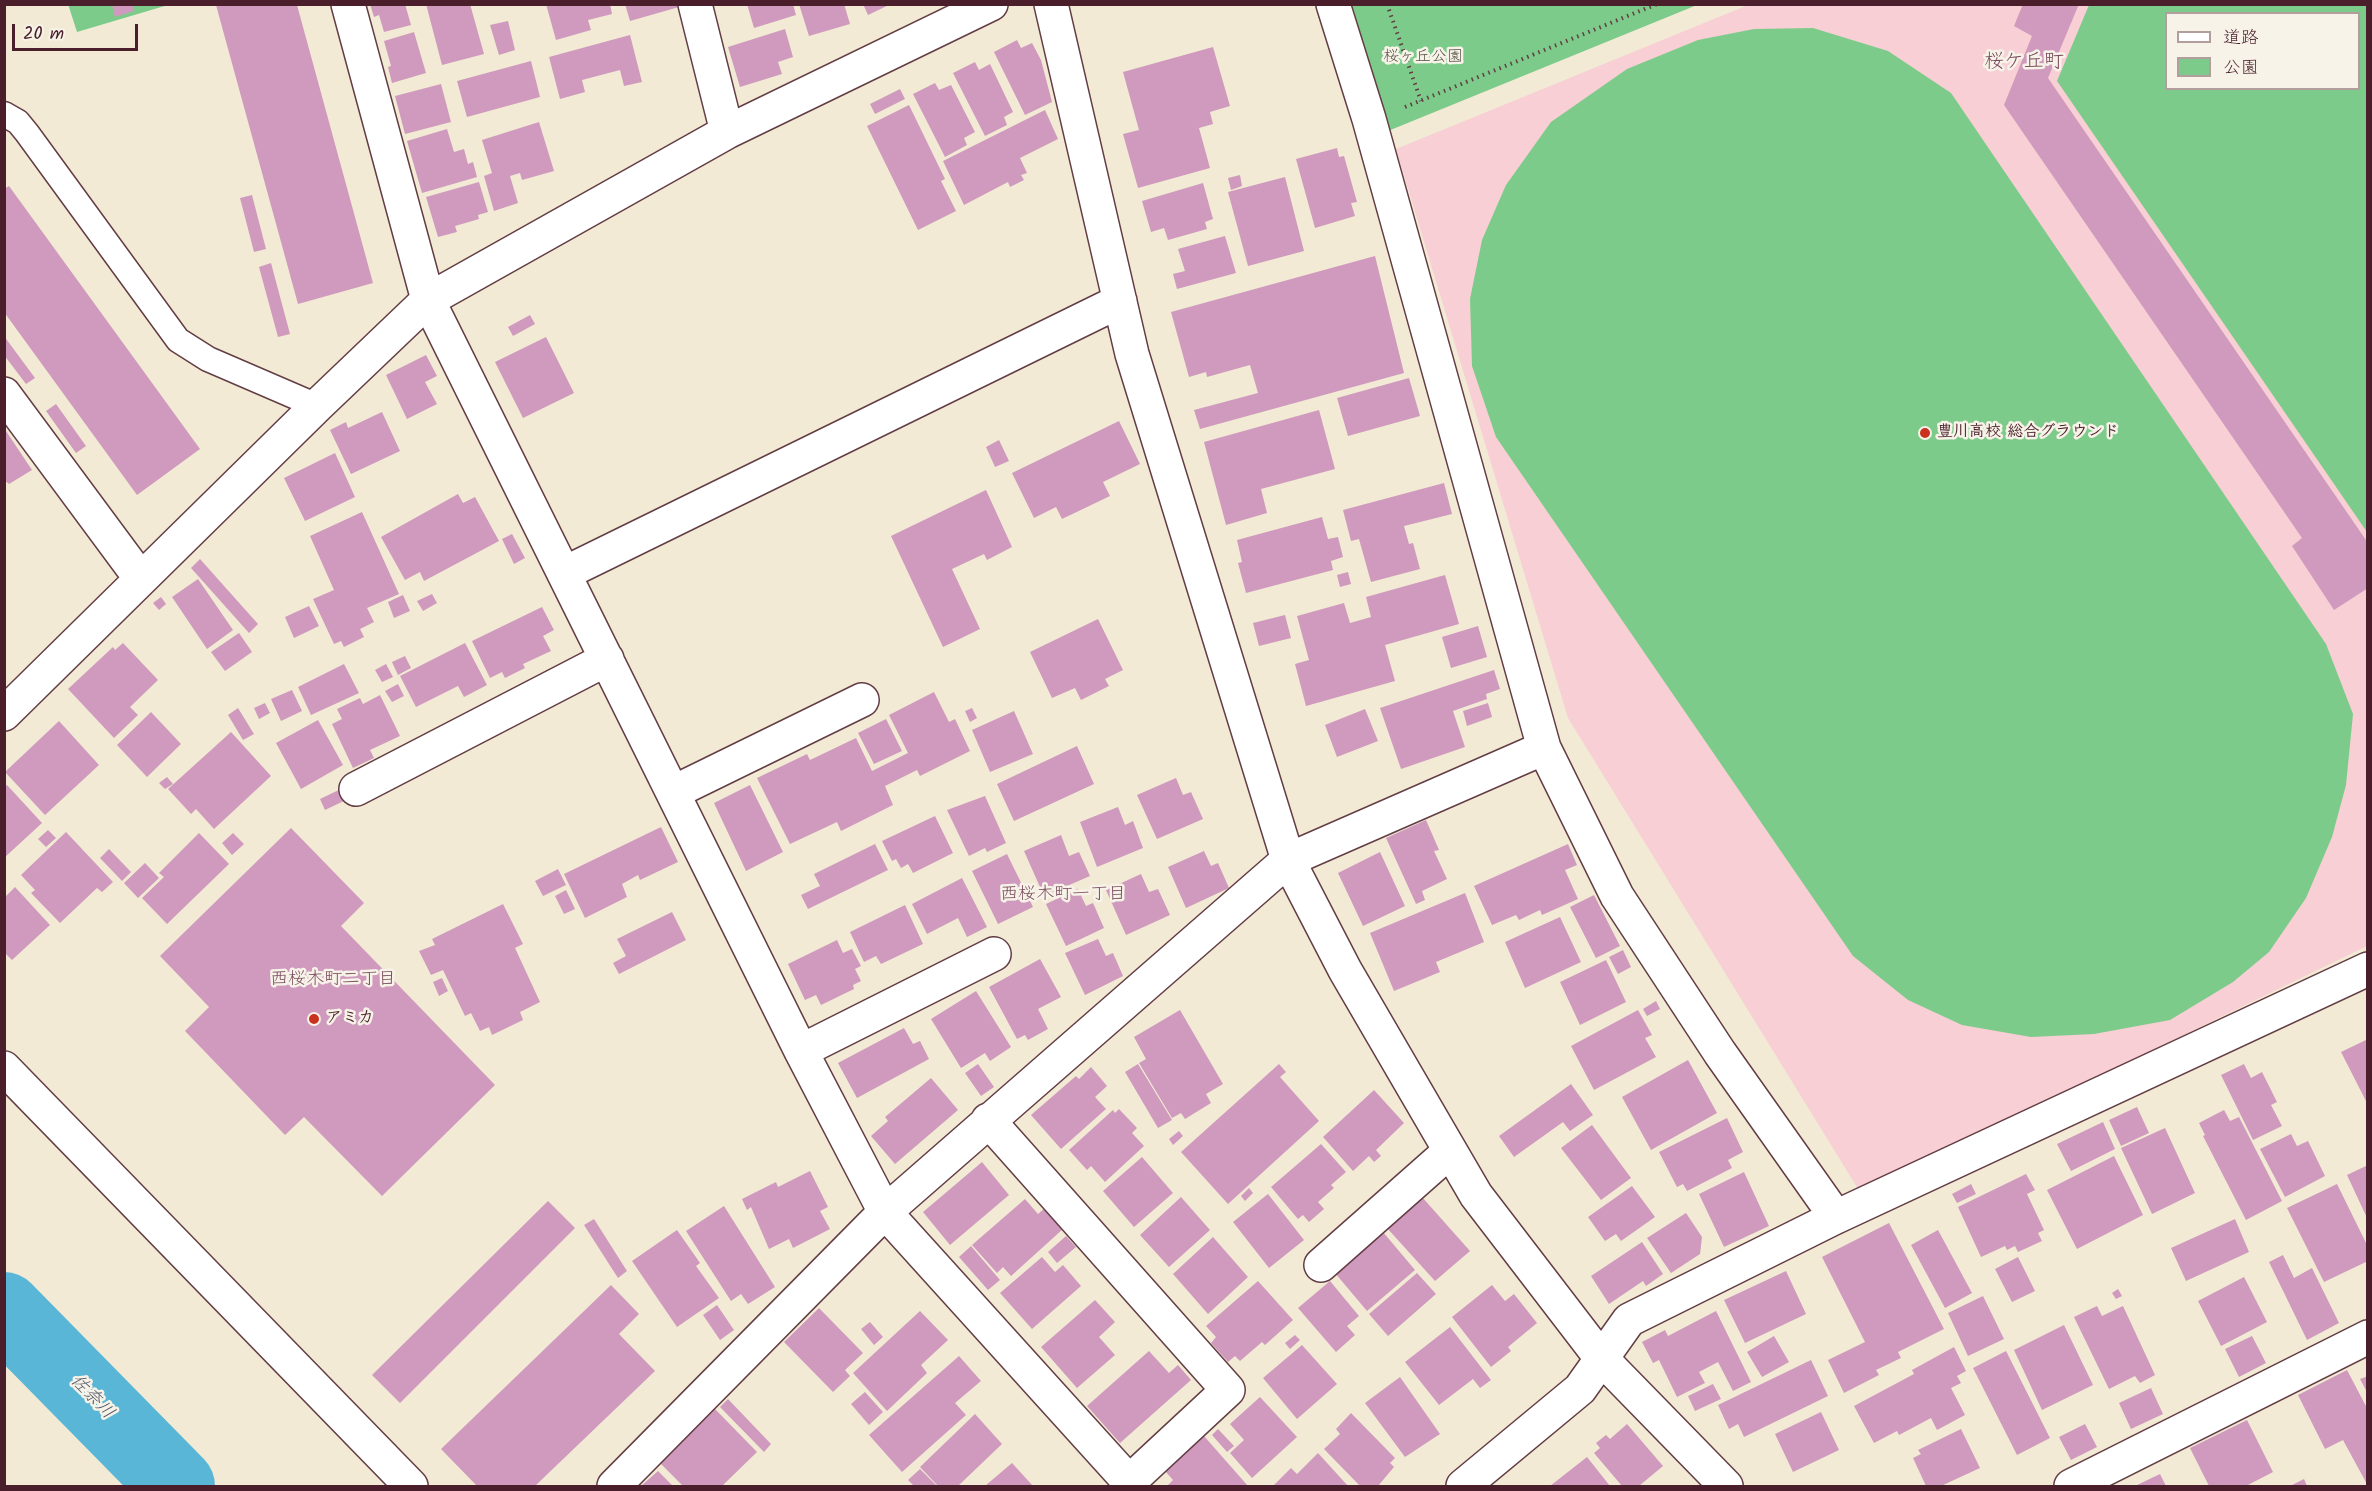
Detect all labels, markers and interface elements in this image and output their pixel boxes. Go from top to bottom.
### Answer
scale bar [15,12,141,50]
legend [2165,12,2360,90]
text: 20 m [23,20,64,49]
text: 道路 [2223,24,2259,53]
park label: 桜ヶ丘公園 [1383,48,1463,68]
district label: 桜ケ丘町 [1984,52,2064,76]
text: 公園 [2223,54,2259,83]
place label: 豊川高校 総合グラウンド [1937,423,2119,443]
marker: 豊川高校 総合グラウンド [1918,426,1932,440]
district label: 西桜木町一丁目 [1000,885,1126,907]
district label: 西桜木町二丁目 [270,970,396,992]
place label: アミカ [326,1009,374,1029]
marker: アミカ [307,1012,321,1026]
water label: 佐奈川 [64,1371,118,1425]

